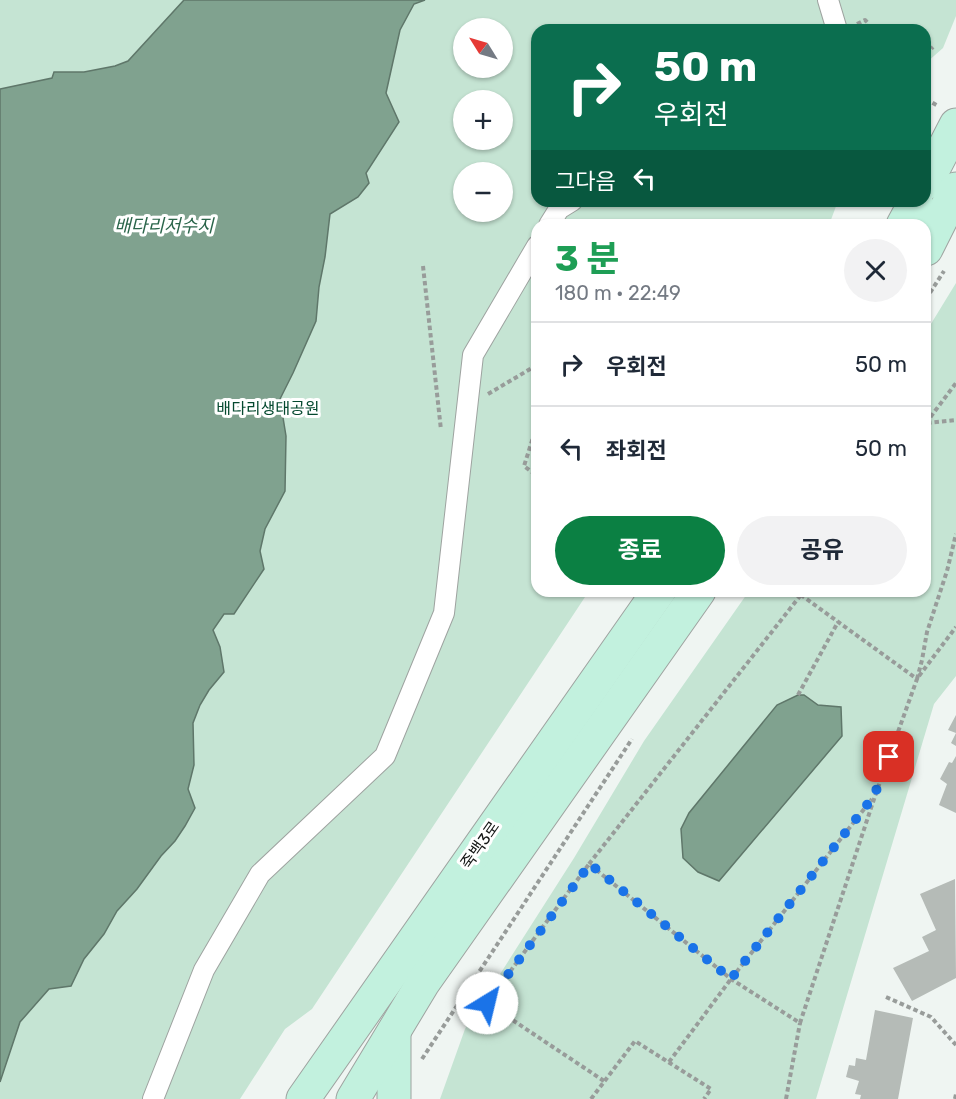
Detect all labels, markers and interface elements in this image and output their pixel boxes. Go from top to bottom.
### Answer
north arrow [453,18,513,78]
map controls [453,18,513,222]
text: 50 m [654,42,757,92]
icon: right [555,48,633,126]
button: + [453,90,513,150]
text: 우회전 [654,99,729,131]
button: − [453,162,513,222]
icon: left [628,162,661,195]
text: 그다음 [555,168,616,195]
water label: 배다리저수지 [114,215,215,237]
text: 3 분 [555,237,620,280]
button: close [844,239,907,302]
text: 180 m · 22:49 [555,281,681,305]
icon: right [555,348,588,381]
text: 50 m [855,351,907,378]
text: 우회전 [606,353,667,380]
park label: 배다리생태공원 [216,399,320,418]
icon: left [555,432,588,465]
text: 50 m [855,435,907,462]
text: 좌회전 [606,437,667,464]
button: 종료 [555,516,725,585]
button: 공유 [737,516,907,585]
pin [863,731,914,782]
icon: arrive [872,740,905,773]
street label: 죽백3로 [457,817,503,872]
position arrow [455,971,519,1035]

